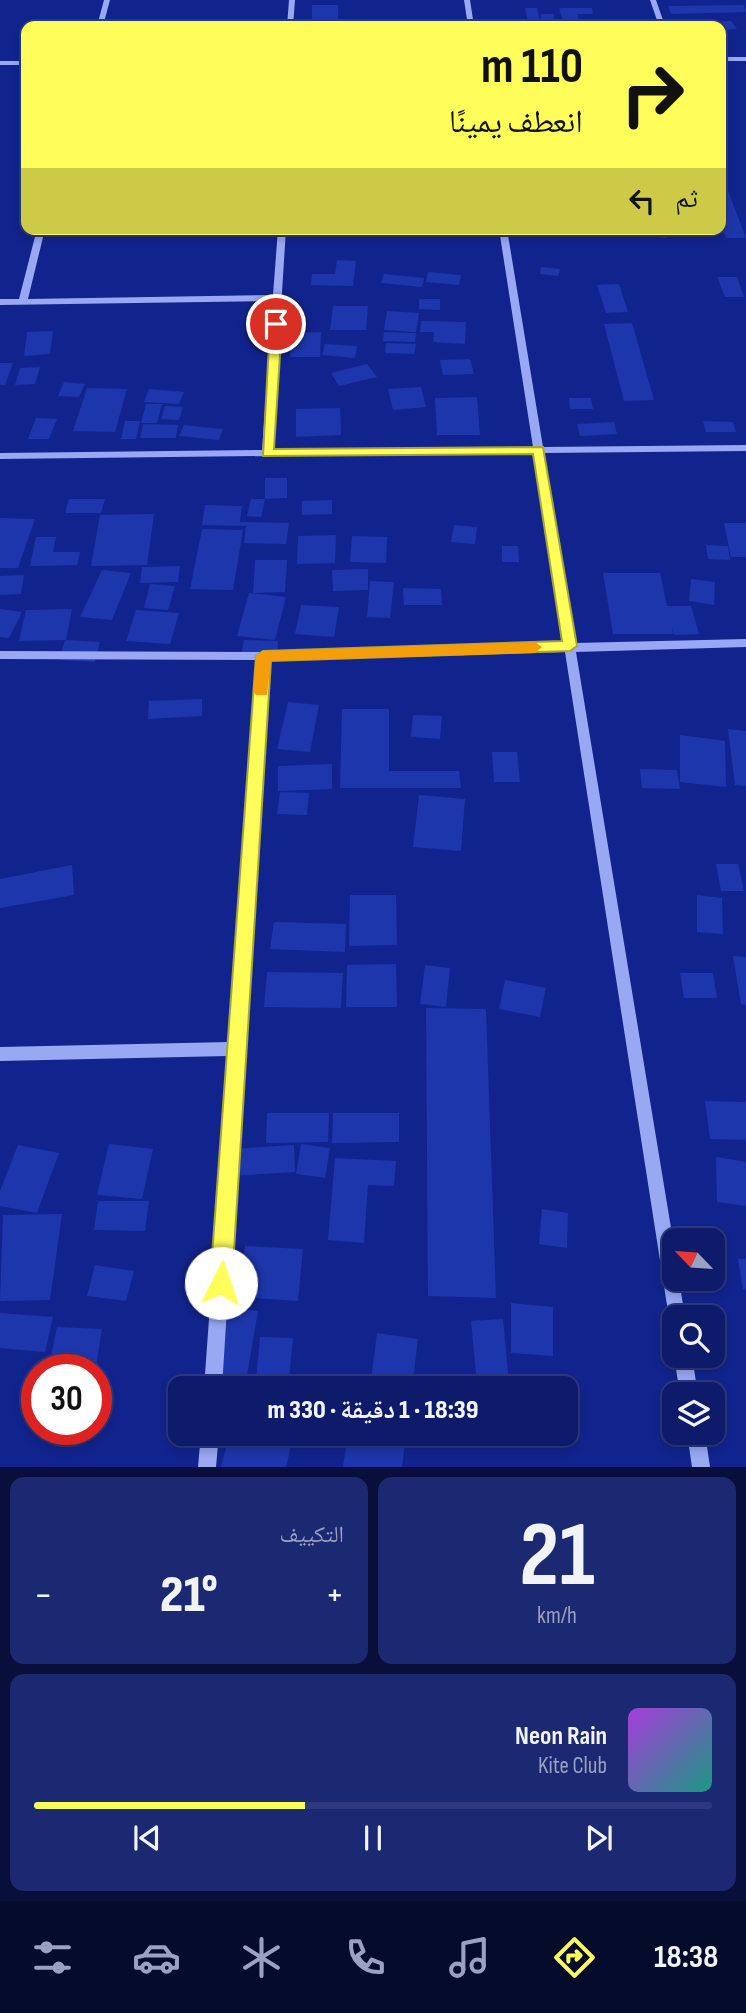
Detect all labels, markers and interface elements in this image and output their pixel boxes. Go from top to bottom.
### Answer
text: 110 m [481,38,583,97]
icon: right [607,49,698,140]
text: انعطف يمينًا [449,103,583,142]
icon: left [623,182,661,220]
text: ثم [675,184,698,215]
pin [246,294,306,354]
icon: arrive [257,305,295,343]
north arrow [662,1228,724,1292]
map controls [662,1228,725,1445]
position arrow [184,1246,258,1320]
button: search [662,1305,725,1368]
speed limit sign: 30 [21,1354,112,1445]
button: layers [662,1382,725,1445]
text: 18:39 · 1 دقيقة · 330 m [267,1395,479,1426]
text: 21 [519,1502,595,1611]
text: التكييف [279,1521,344,1549]
text: 21° [160,1564,218,1627]
text: − [34,1573,53,1618]
text: + [325,1573,344,1618]
text: km/h [537,1602,577,1630]
text: Neon Rain [515,1721,607,1752]
text: Kite Club [538,1752,607,1780]
icon: previous [128,1819,166,1857]
icon: pause [354,1819,392,1857]
icon: next [580,1819,618,1857]
icon: filters [28,1933,77,1982]
icon: car [132,1933,181,1982]
icon: climate [237,1933,286,1982]
icon: phone [341,1933,390,1982]
icon: music [445,1933,494,1982]
icon: directions [550,1933,599,1982]
text: 18:38 [654,1938,718,1977]

